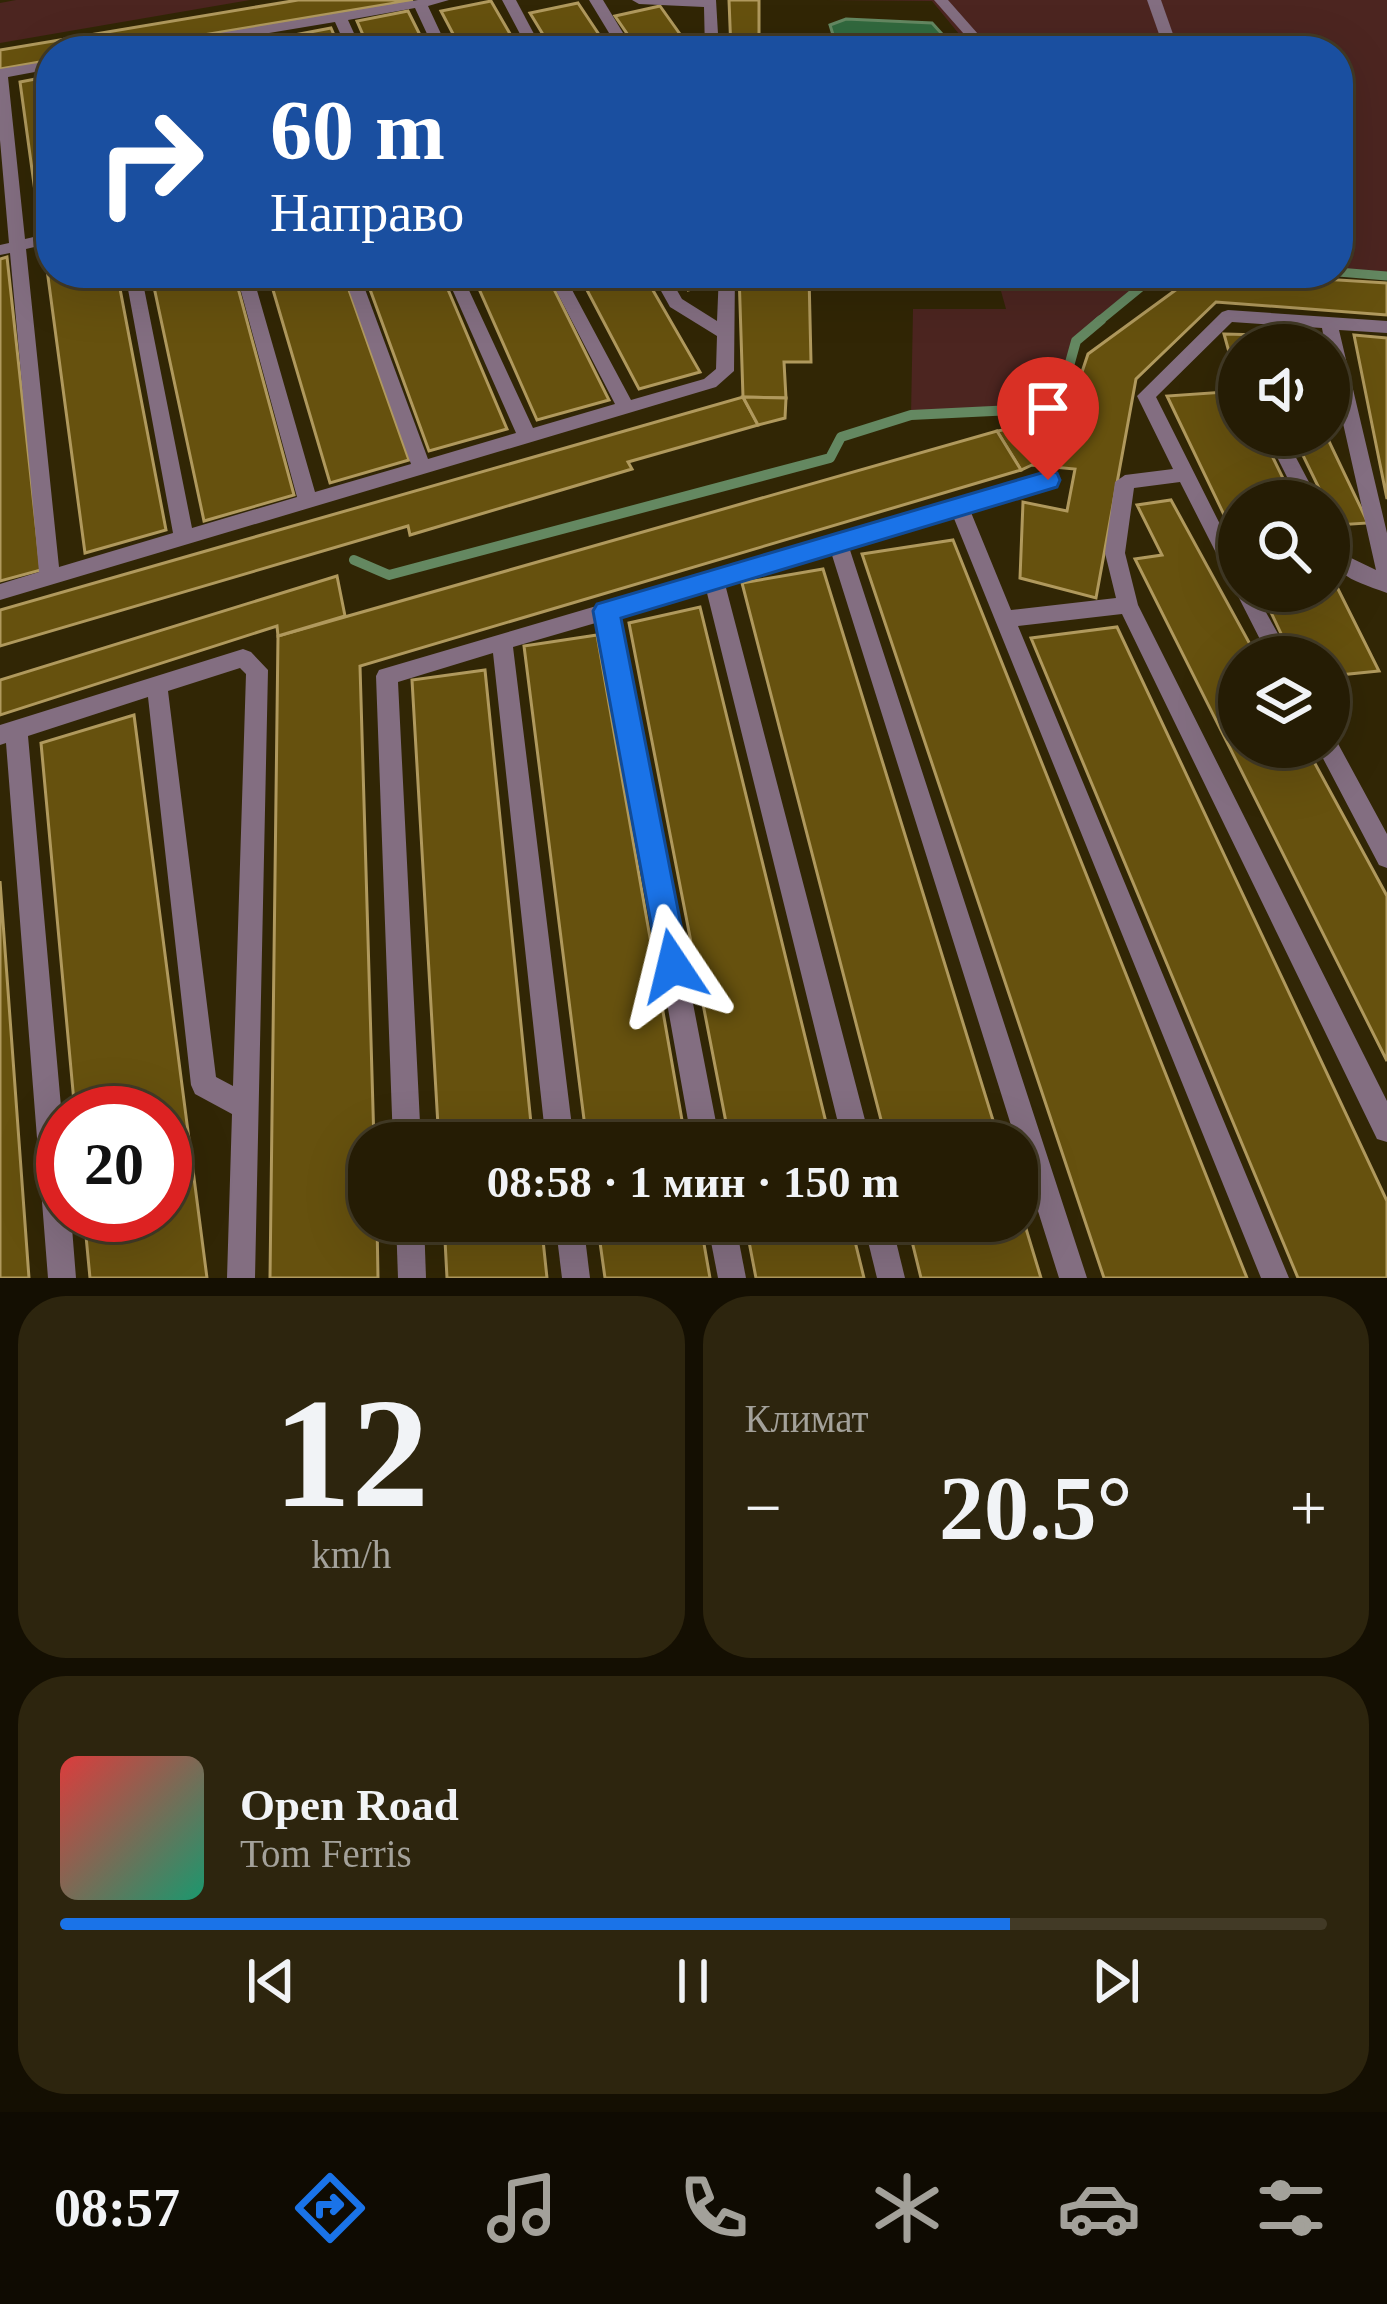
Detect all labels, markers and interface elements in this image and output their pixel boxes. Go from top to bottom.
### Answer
icon: right [72,84,228,240]
text: 60 m [270,84,445,177]
text: Направо [270,183,464,243]
map controls [1218,324,1350,768]
button: sound [1218,324,1350,456]
pin [997,357,1099,480]
icon: arrive [1015,375,1081,441]
button: search [1218,480,1350,612]
button: layers [1218,636,1350,768]
position arrow [610,903,736,1029]
speed limit sign: 20 [36,1086,192,1242]
text: 08:58 · 1 мин · 150 m [487,1157,899,1207]
text: 12 [273,1367,429,1540]
text: Климат [745,1397,869,1440]
text: 20.5° [939,1459,1133,1558]
text: − [745,1471,782,1544]
text: + [1290,1471,1327,1544]
text: km/h [311,1533,391,1576]
text: Open Road [240,1780,459,1830]
text: Tom Ferris [240,1832,412,1875]
icon: previous [238,1948,304,2014]
icon: pause [660,1948,726,2014]
icon: next [1083,1948,1149,2014]
icon: directions [288,2166,372,2250]
icon: music [480,2166,564,2250]
icon: phone [672,2166,756,2250]
icon: climate [865,2166,949,2250]
icon: car [1057,2166,1141,2250]
icon: filters [1249,2166,1333,2250]
text: 08:57 [54,2178,180,2238]

